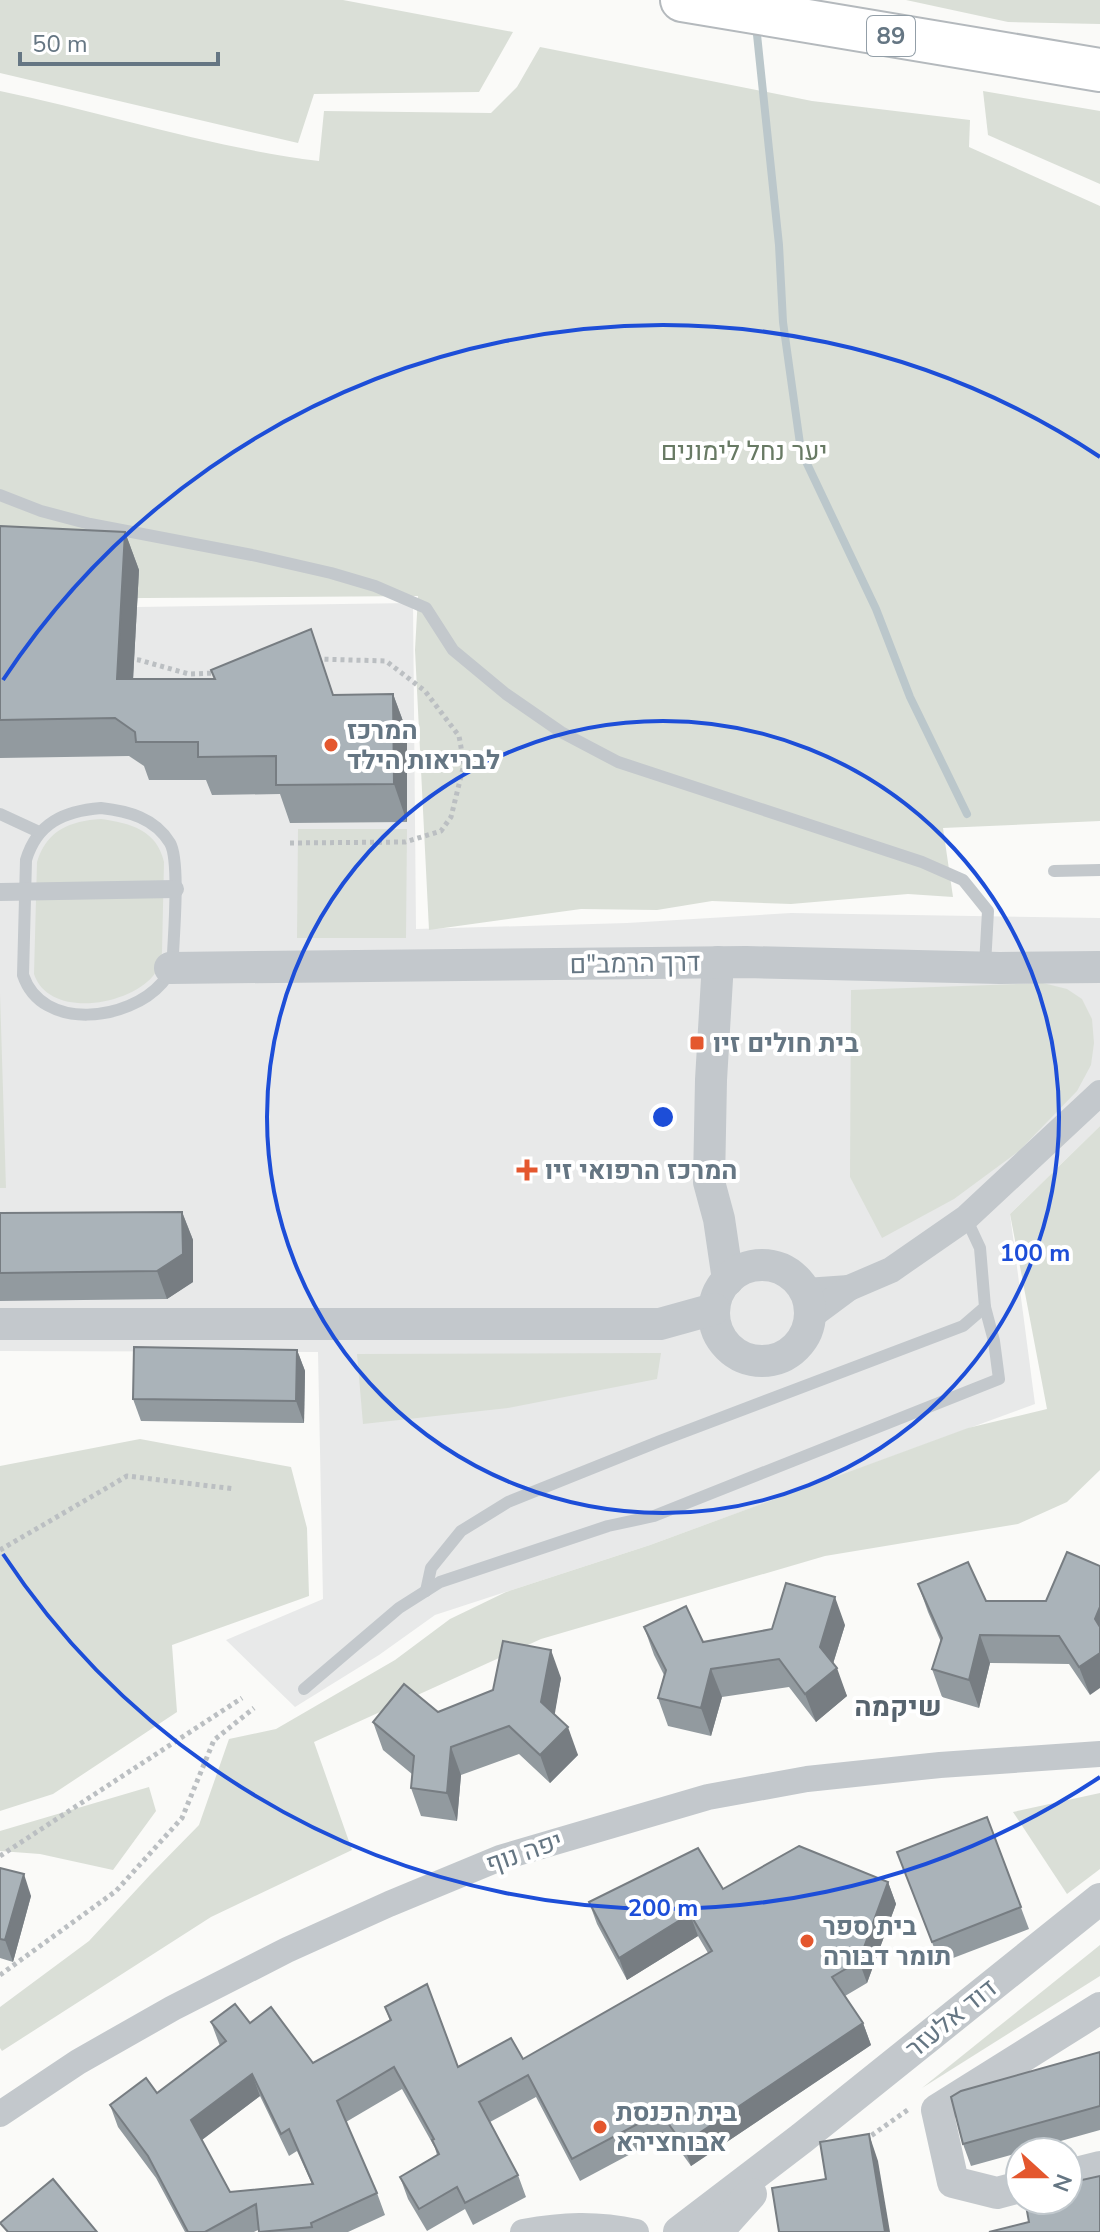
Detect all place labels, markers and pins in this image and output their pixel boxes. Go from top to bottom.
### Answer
place label: המרכז לבריאות הילד [347,713,500,778]
marker: המרכז לבריאות הילד [322,736,340,754]
place label: בית חולים זיו [713,1026,859,1061]
marker: בית חולים זיו [688,1034,706,1052]
centre of rings [649,1103,677,1131]
place label: המרכז הרפואי זיו [545,1153,738,1188]
marker: המרכז הרפואי זיו [516,1159,538,1181]
place label: בית ספר תומר דבורה [823,1909,951,1974]
marker: בית ספר תומר דבורה [798,1932,816,1950]
place label: בית הכנסת אבוחצירא [616,2095,737,2160]
marker: בית הכנסת אבוחצירא [591,2118,609,2136]

